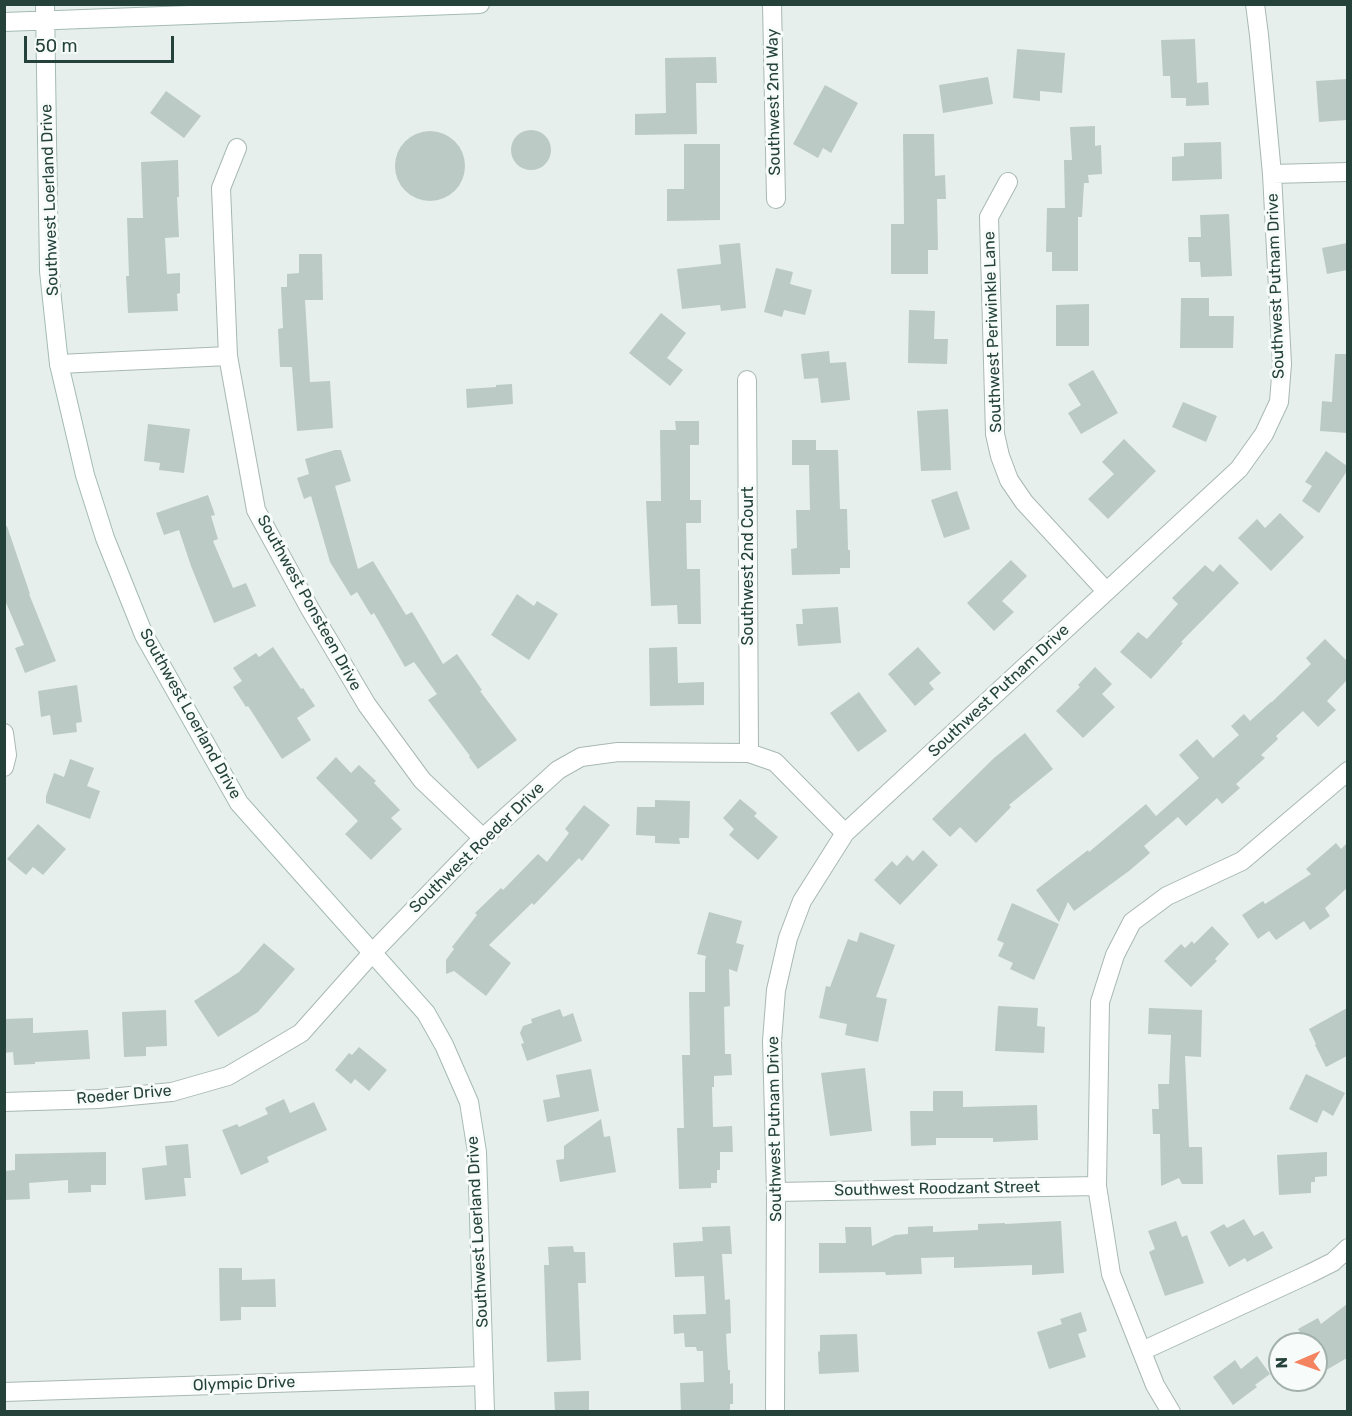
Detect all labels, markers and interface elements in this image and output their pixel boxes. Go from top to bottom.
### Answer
scale bar [27,24,177,62]
street label: Southwest 2nd Way [763,28,785,176]
text: 50 m [35,35,78,57]
street label: Southwest Loerland Drive [37,104,63,296]
street label: Southwest Putnam Drive [1263,193,1289,379]
street label: Southwest Periwinkle Lane [980,231,1006,433]
street label: Southwest 2nd Court [738,487,758,645]
street label: Southwest Ponsteen Drive [253,512,365,694]
street label: Southwest Putnam Drive [924,621,1074,761]
street label: Southwest Loerland Drive [135,625,245,803]
street label: Southwest Roeder Drive [406,779,548,917]
street label: Southwest Putnam Drive [764,1036,786,1222]
street label: Roeder Drive [76,1081,172,1109]
street label: Southwest Loerland Drive [463,1136,493,1328]
street label: Southwest Roodzant Street [834,1178,1040,1200]
north arrow [1268,1332,1328,1392]
text: N [1272,1356,1291,1369]
street label: Olympic Drive [192,1373,296,1395]

